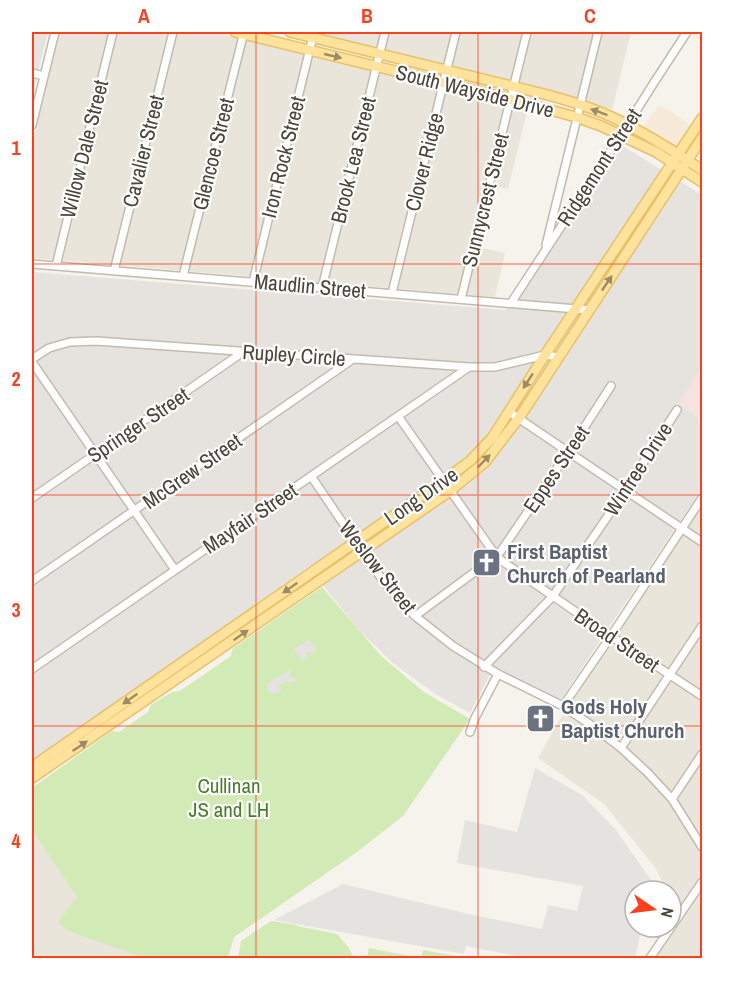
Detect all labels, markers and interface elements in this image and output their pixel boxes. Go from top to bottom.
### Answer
text: A [138,2,150,29]
text: B [361,2,373,29]
text: C [584,2,596,29]
one-way arrow [323,51,342,61]
street label: South Wayside Drive [393,57,557,125]
street label: Willow Dale Street [53,77,115,221]
street label: Cavalier Street [115,92,171,210]
street label: Iron Rock Street [254,93,312,221]
street label: Brook Lea Street [323,94,383,226]
street label: Glencoe Street [185,95,241,213]
street label: Ridgemont Street [550,102,648,231]
one-way arrow [589,107,607,117]
street label: Clover Ridge [398,110,450,214]
street label: Sunnycrest Street [454,130,516,270]
text: 1 [11,134,21,161]
street label: Maudlin Street [253,267,367,305]
one-way arrow [601,275,612,292]
street label: Rupley Circle [241,337,347,373]
text: 2 [11,365,21,392]
one-way arrow [523,373,534,389]
street label: Springer Street [81,380,195,470]
street label: Winfree Drive [597,417,679,521]
street label: Eppes Street [516,419,596,518]
street label: McGrew Street [137,426,248,516]
one-way arrow [477,455,491,469]
street label: Long Drive [378,460,464,532]
street label: Mayfair Street [197,476,303,560]
street label: Weslow Street [332,514,424,620]
place label: First Baptist Church of Pearland [507,537,666,590]
church icon: First Baptist Church of Pearland [470,547,502,579]
one-way arrow [282,582,298,593]
text: 3 [11,596,21,623]
street label: Broad Street [569,601,665,679]
one-way arrow [232,629,248,641]
place label: Gods Holy Baptist Church [561,692,684,745]
one-way arrow [122,693,138,704]
church icon: Gods Holy Baptist Church [524,702,556,734]
one-way arrow [72,741,88,752]
park label: Cullinan JS and LH [189,771,269,824]
text: 4 [11,827,21,854]
north arrow [623,879,683,939]
text: N [656,905,679,920]

